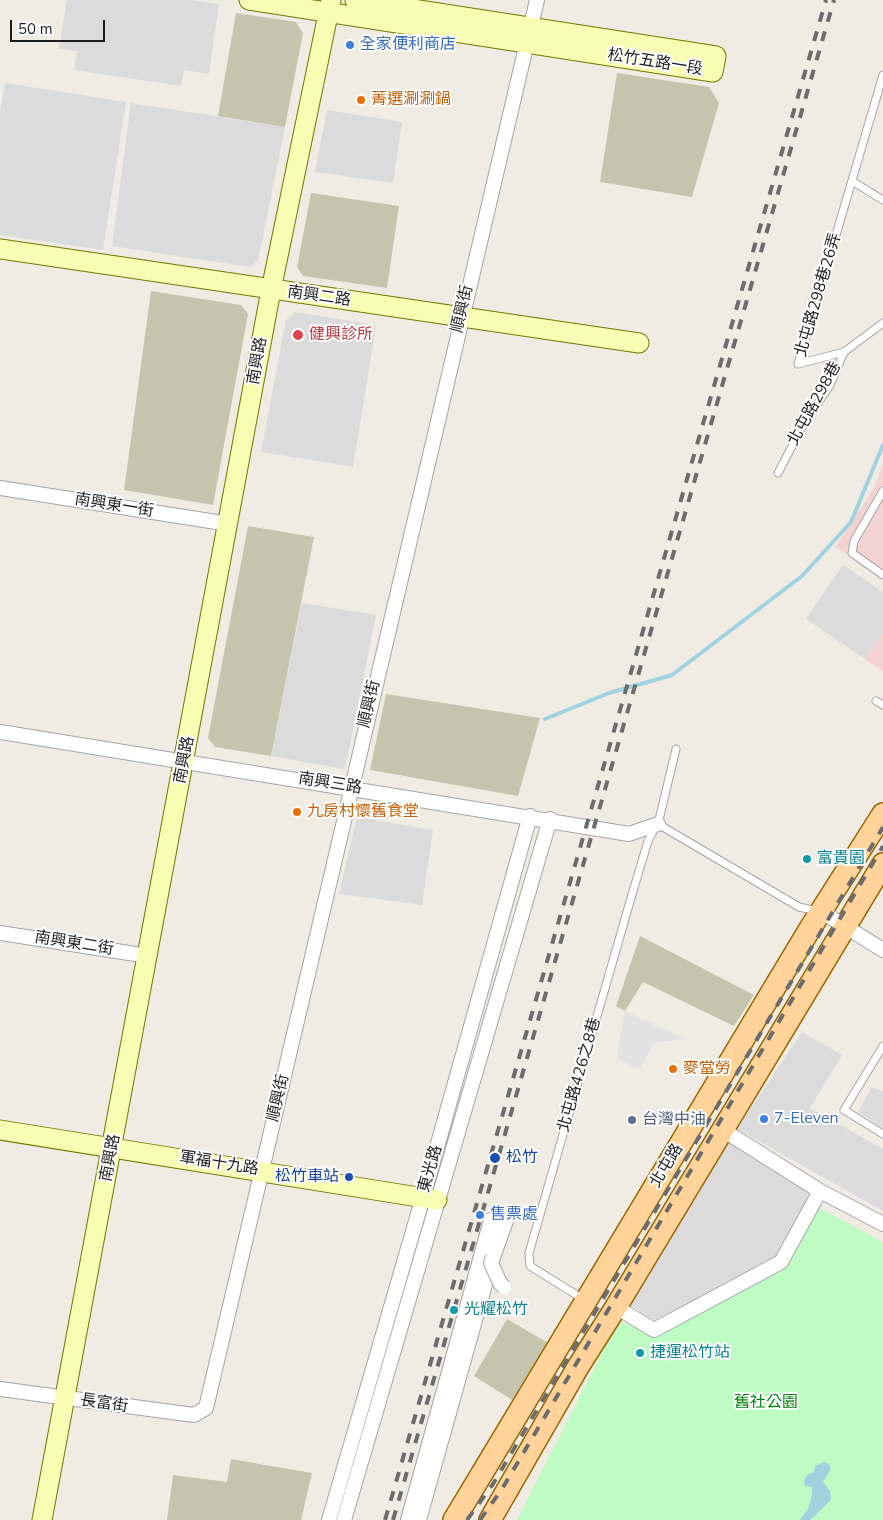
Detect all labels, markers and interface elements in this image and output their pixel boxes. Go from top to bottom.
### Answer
scale bar [12,10,108,42]
text: 50 m [18,19,53,39]
place label: 全家便利商店 [360,35,456,55]
marker: 全家便利商店 [344,39,356,51]
street label: 松竹五路一段 [606,46,704,80]
place label: 菁選涮涮鍋 [371,90,451,110]
marker: 菁選涮涮鍋 [355,94,367,106]
street label: 北屯路298巷26弄 [792,231,846,359]
street label: 南興二路 [286,283,352,311]
street label: 順興街 [448,283,478,335]
place label: 健興診所 [309,325,373,345]
marker: 健興診所 [291,328,305,342]
street label: 南興路 [244,336,272,386]
street label: 北屯路298巷 [784,359,846,449]
street label: 南興東一街 [73,490,155,522]
street label: 順興街 [355,678,385,730]
street label: 南興路 [171,735,199,785]
street label: 南興三路 [297,770,363,798]
place label: 九房村懷舊食堂 [307,802,419,822]
marker: 九房村懷舊食堂 [291,806,303,818]
place label: 富貴園 [817,849,865,869]
marker: 富貴園 [801,853,813,865]
street label: 南興東二街 [33,928,115,960]
street label: 北屯路426之8巷 [554,1015,606,1135]
place label: 麥當勞 [683,1059,731,1079]
marker: 麥當勞 [667,1063,679,1075]
street label: 順興街 [264,1072,294,1124]
place label: 7-Eleven [774,1109,838,1129]
place label: 台灣中油 [642,1110,706,1130]
marker: 7-Eleven [758,1113,770,1125]
marker: 台灣中油 [626,1114,638,1126]
street label: 南興路 [97,1133,125,1183]
street label: 北屯路 [646,1140,688,1192]
street label: 東光路 [415,1143,447,1195]
street label: 軍福十九路 [178,1148,260,1180]
place label: 松竹 [506,1148,538,1168]
marker: 松竹 [488,1151,502,1165]
place label: 松竹車站 [275,1167,339,1187]
marker: 松竹車站 [343,1171,355,1183]
place label: 售票處 [490,1205,538,1225]
marker: 售票處 [474,1209,486,1221]
place label: 光耀松竹 [464,1300,528,1320]
marker: 光耀松竹 [448,1304,460,1316]
place label: 捷運松竹站 [650,1343,730,1363]
marker: 捷運松竹站 [634,1347,646,1359]
street label: 長富街 [79,1391,129,1417]
park label: 舊社公園 [734,1393,798,1413]

